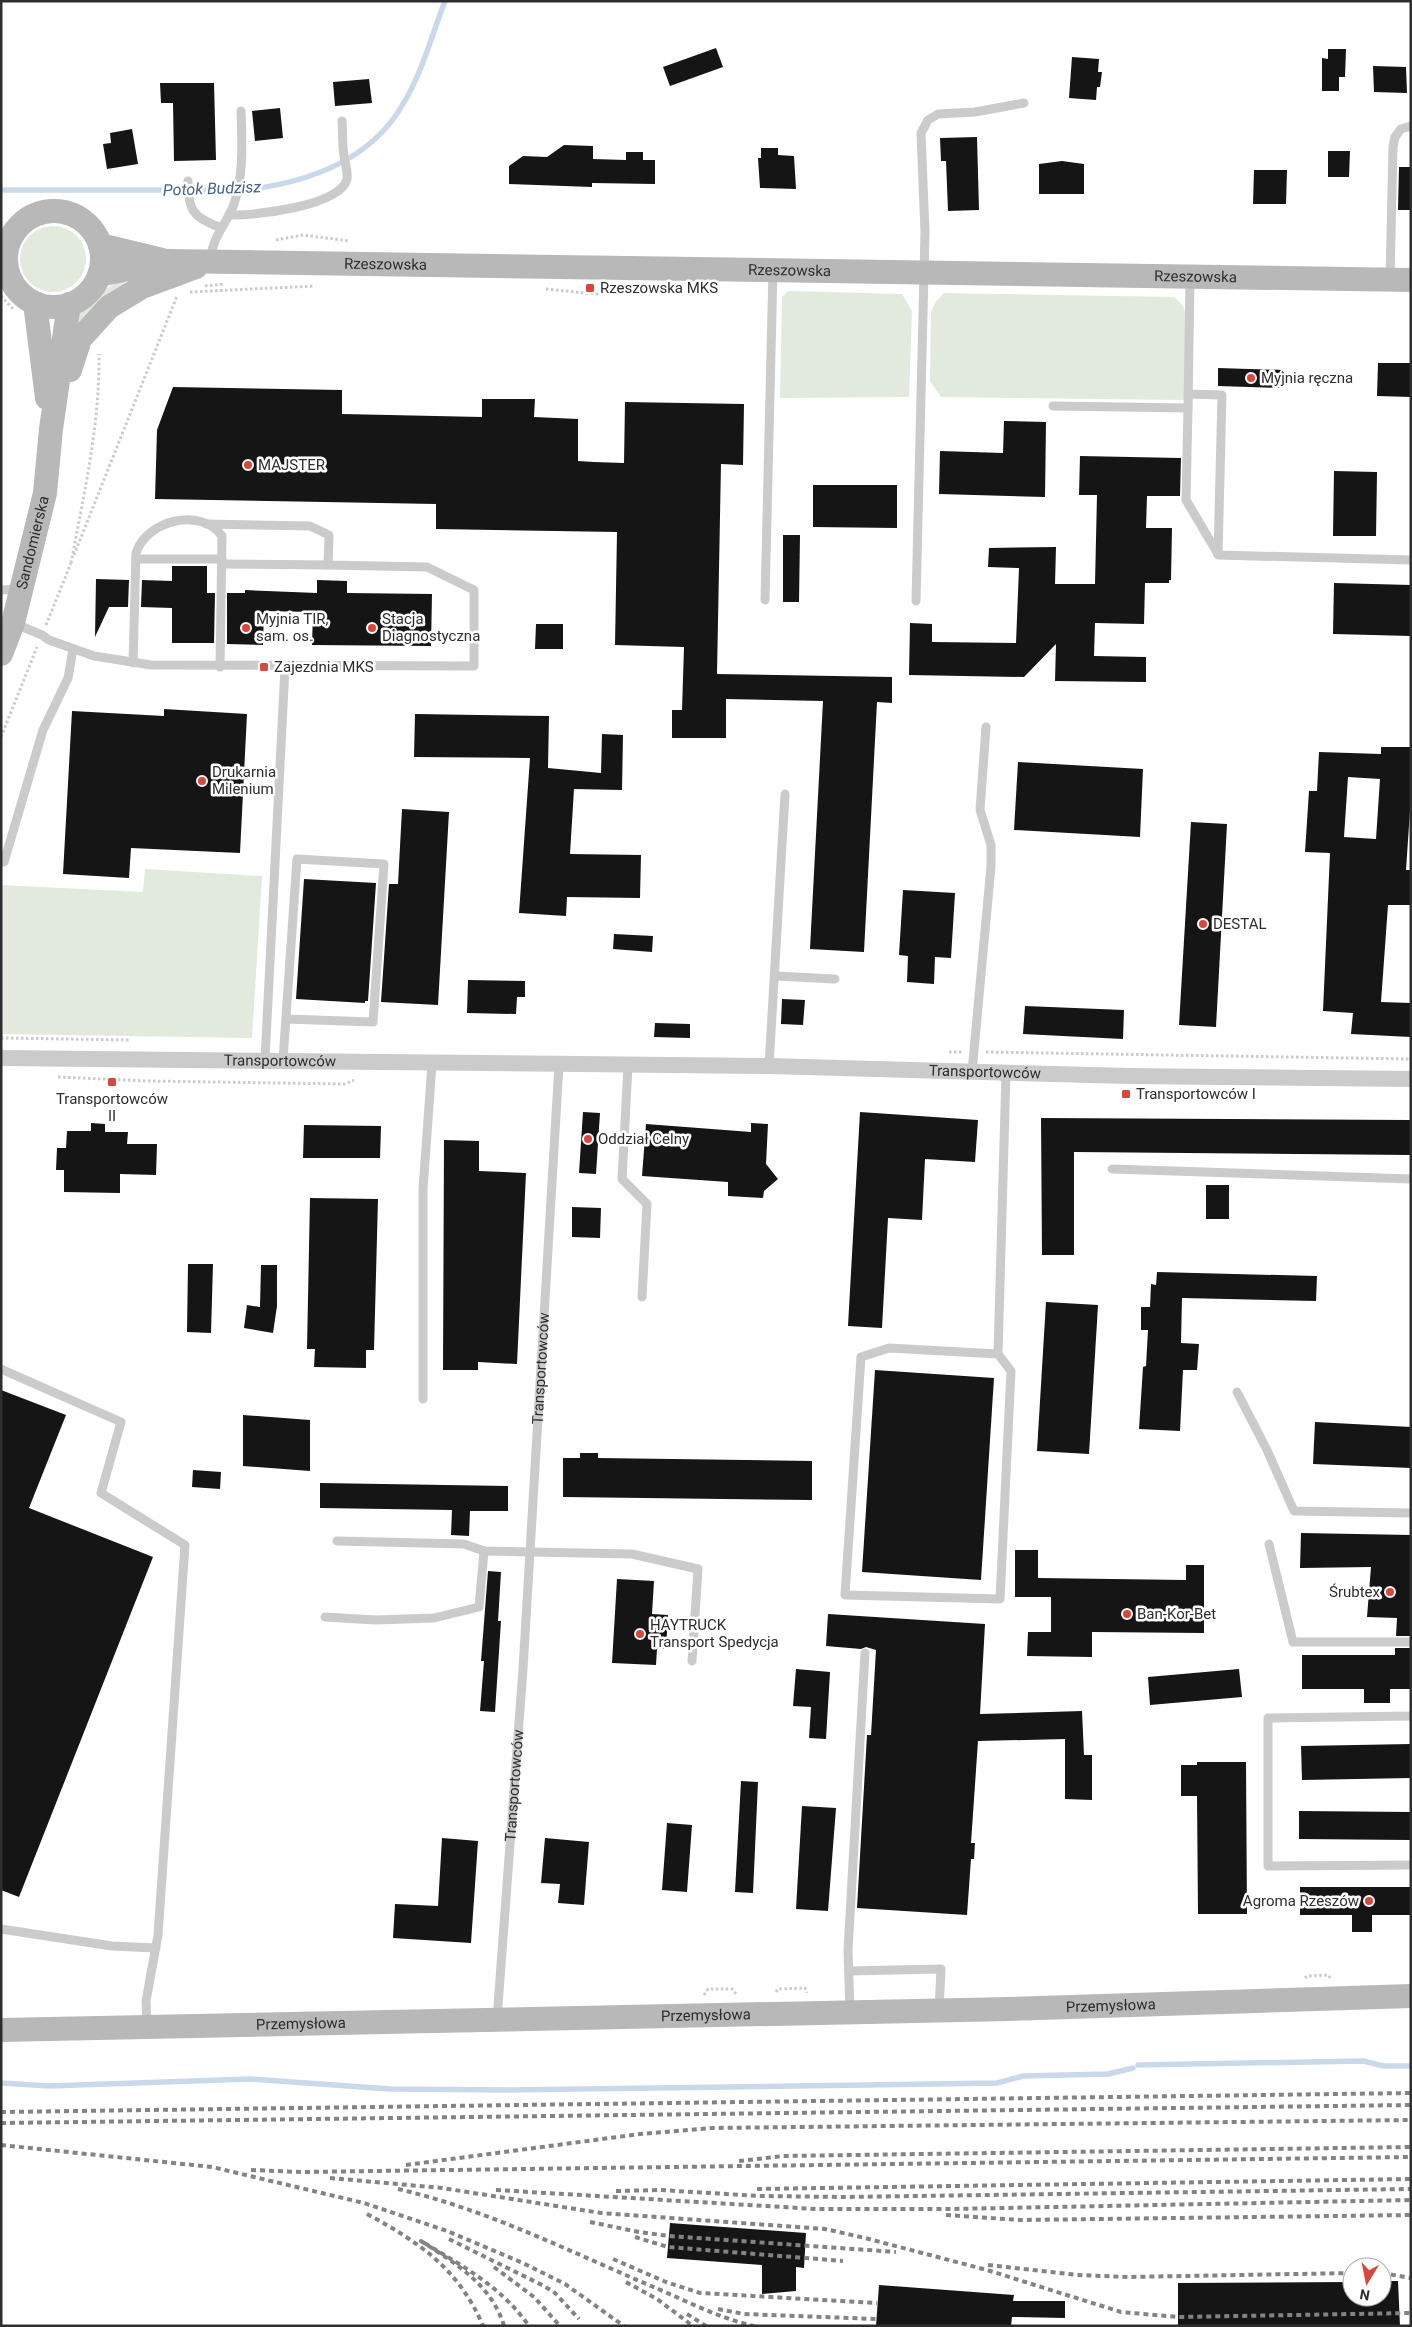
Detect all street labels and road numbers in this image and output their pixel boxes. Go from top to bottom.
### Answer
street label: Rzeszowska [344,255,427,274]
street label: Rzeszowska [748,261,831,280]
street label: Rzeszowska [1154,267,1237,286]
street label: Sandomierska [13,494,53,591]
street label: Transportowców [224,1051,336,1070]
street label: Transportowców [929,1061,1041,1083]
street label: Transportowców [529,1312,553,1425]
street label: Transportowców [501,1729,527,1842]
street label: Przemysłowa [1065,1995,1156,2016]
street label: Przemysłowa [661,2005,751,2025]
street label: Przemysłowa [256,2014,346,2034]

